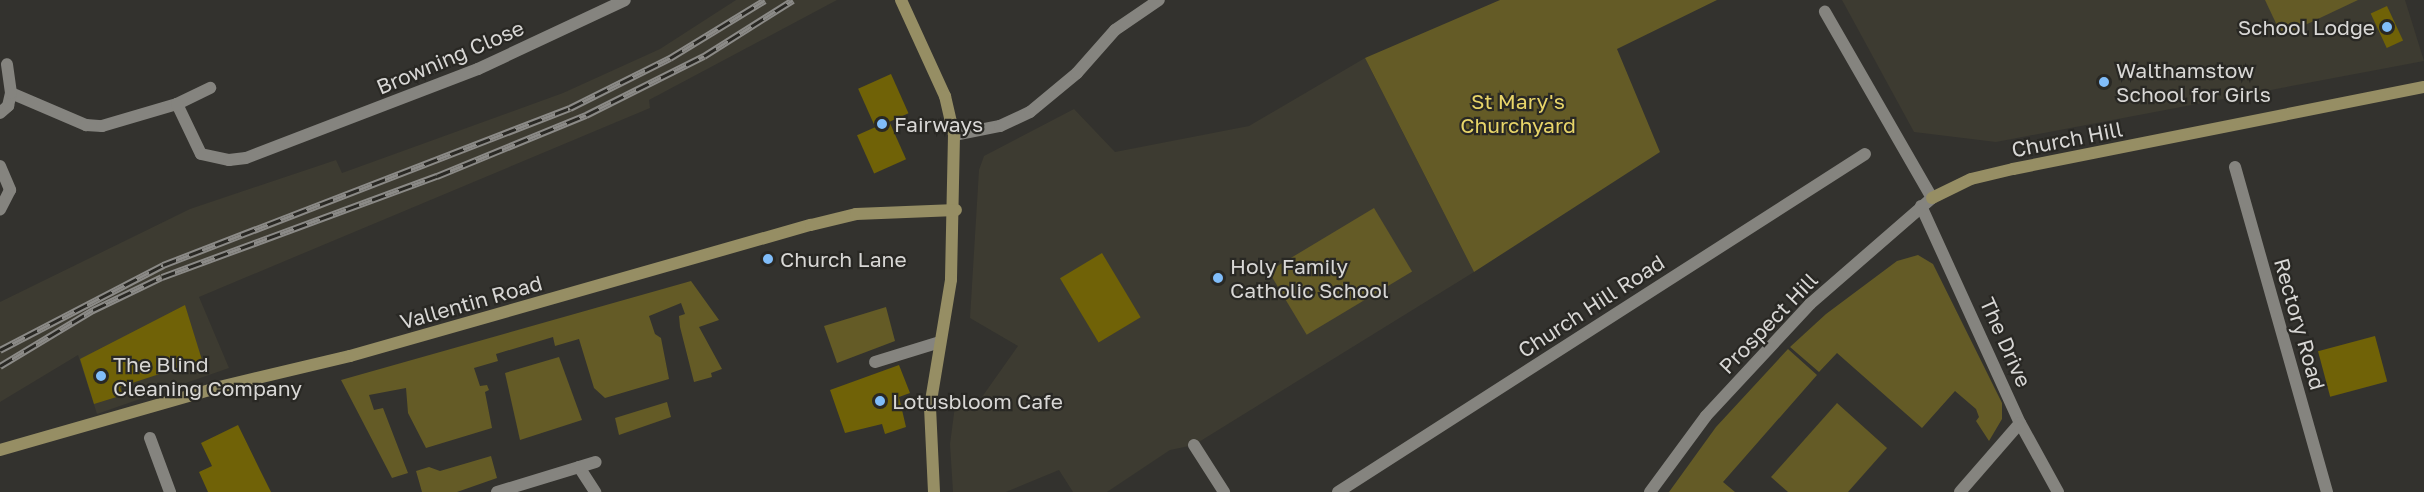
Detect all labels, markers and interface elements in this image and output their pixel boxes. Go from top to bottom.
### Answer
place label: School Lodge [2238,14,2375,40]
street label: Browning Close [372,15,528,99]
marker: School Lodge [2380,20,2394,34]
place label: Walthamstow School for Girls [2116,57,2271,107]
marker: Walthamstow School for Girls [2097,75,2111,89]
park label: St Mary's Churchyard [1460,88,1576,138]
place label: Fairways [894,111,983,137]
street label: Church Hill [2009,116,2125,162]
marker: Fairways [875,117,889,131]
place label: Church Lane [780,246,907,272]
street label: Church Hill Road [1513,249,1669,363]
marker: Church Lane [761,252,775,266]
place label: Holy Family Catholic School [1230,253,1389,303]
street label: Rectory Road [2269,255,2331,393]
street label: Prospect Hill [1714,267,1822,379]
street label: Vallentin Road [397,270,545,334]
marker: Holy Family Catholic School [1211,271,1225,285]
street label: The Drive [1975,293,2037,391]
place label: The Blind Cleaning Company [113,351,302,401]
marker: The Blind Cleaning Company [94,369,108,383]
place label: Lotusbloom Cafe [892,388,1063,414]
marker: Lotusbloom Cafe [873,394,887,408]

